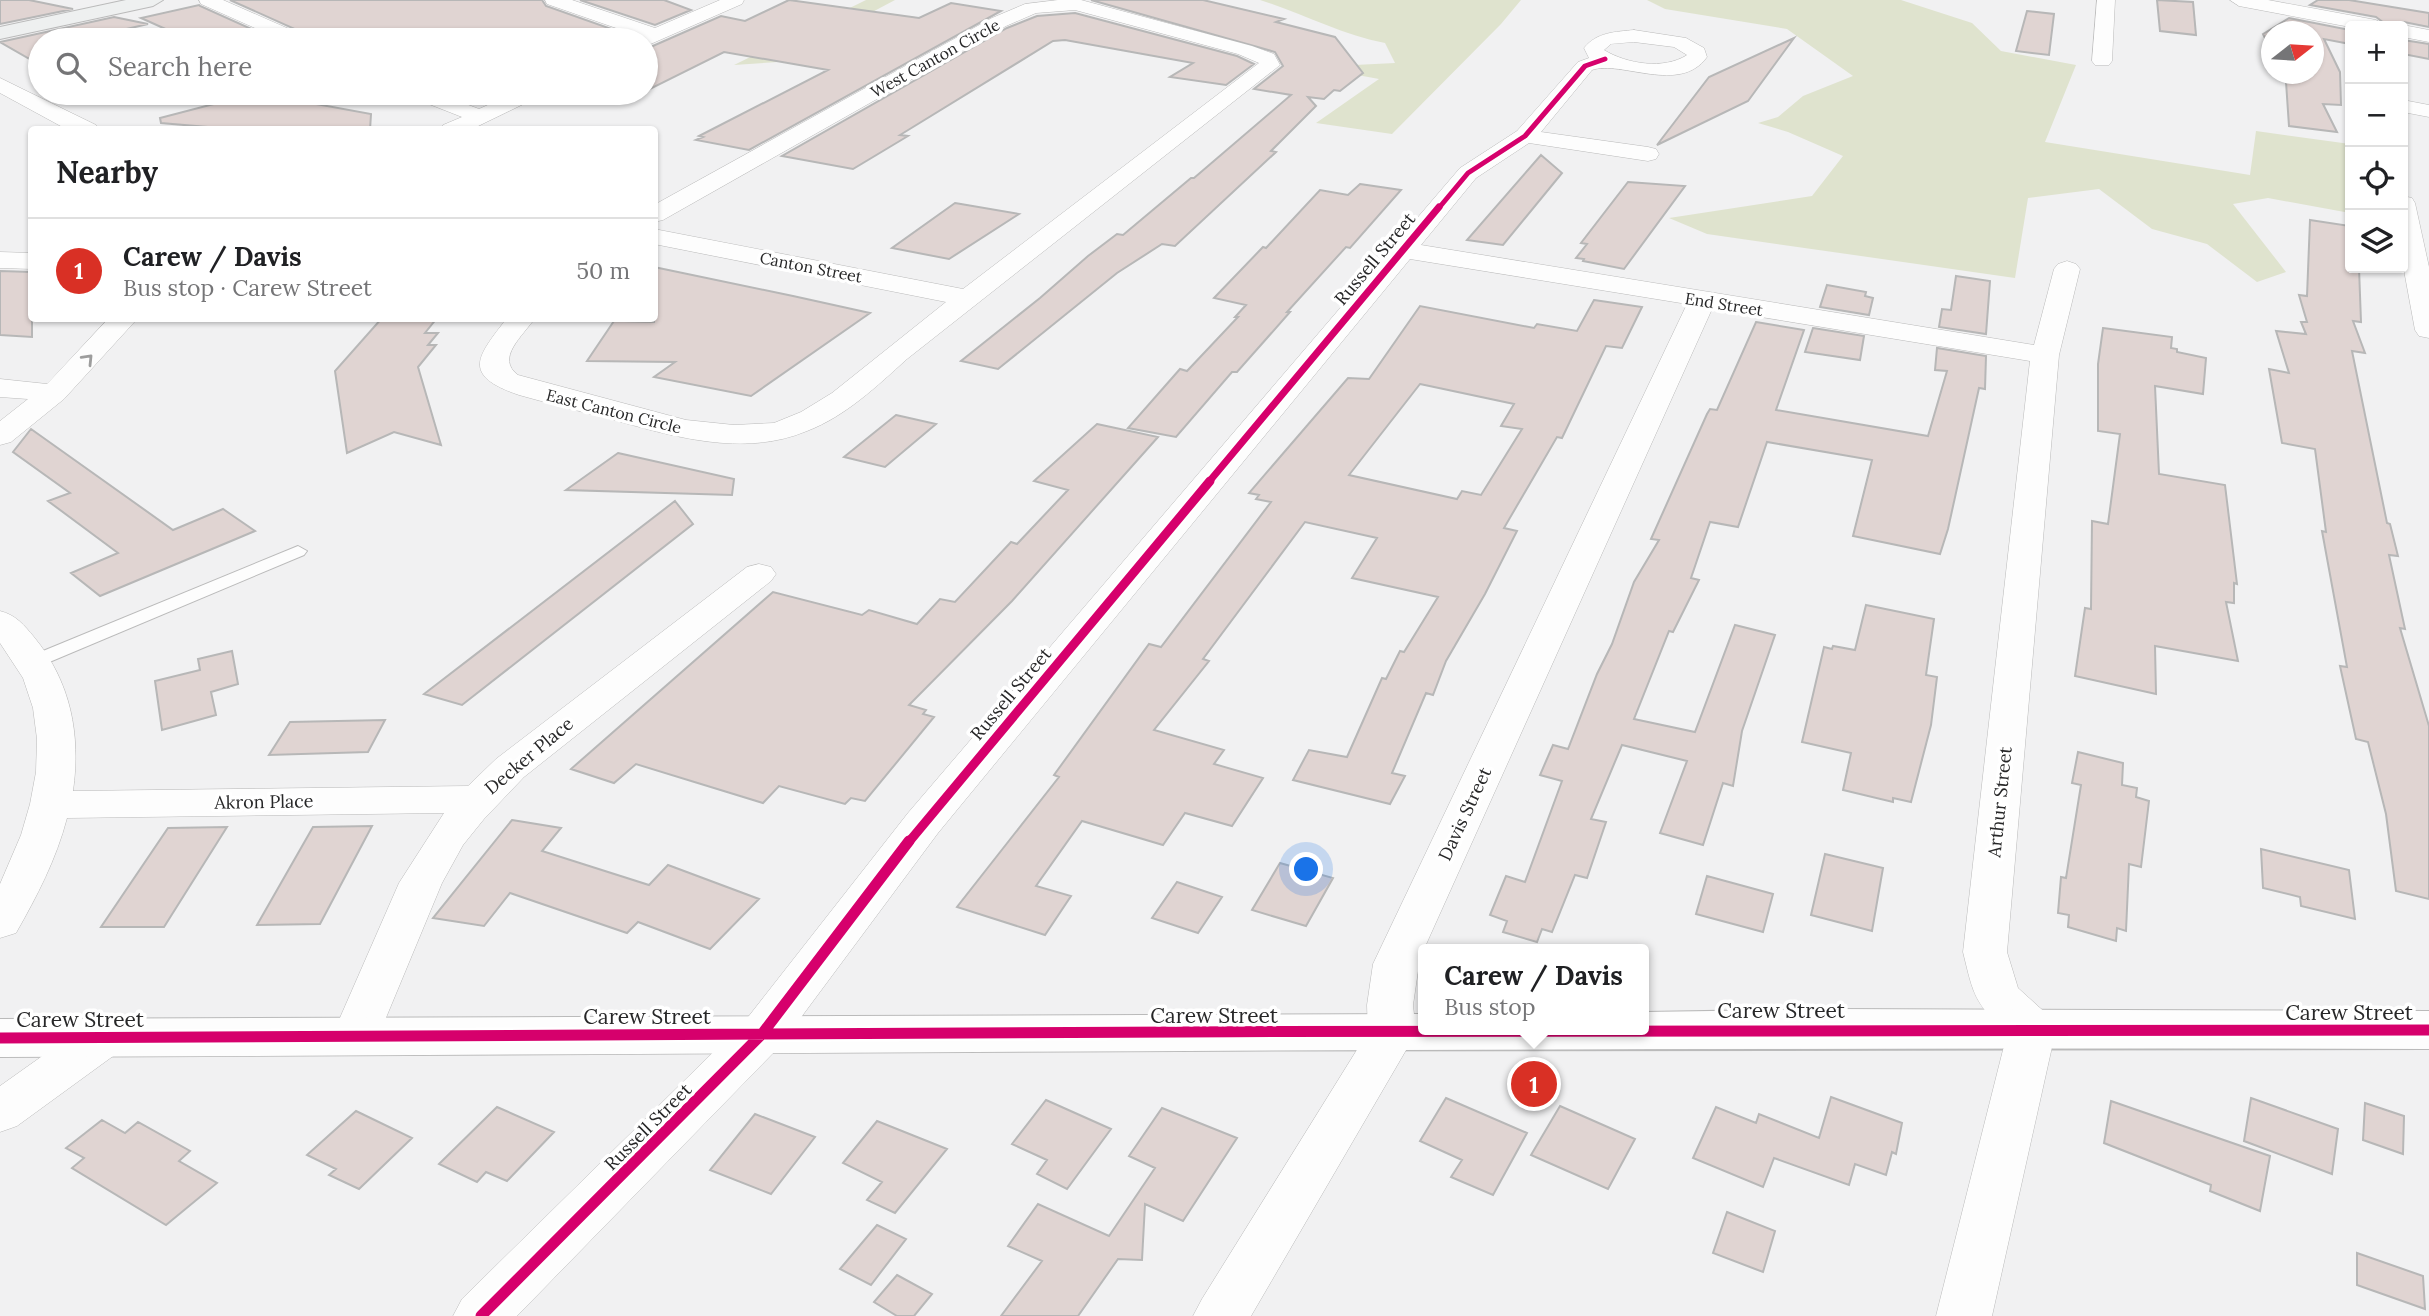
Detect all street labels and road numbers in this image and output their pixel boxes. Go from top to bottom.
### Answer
street label: West Canton Circle [867,14,1003,102]
street label: Russell Street [1329,208,1420,310]
street label: Canton Street [758,247,865,287]
street label: End Street [1684,288,1765,320]
street label: East Canton Circle [544,385,684,438]
street label: Russell Street [965,643,1056,745]
street label: Decker Place [480,712,578,799]
street label: Arthur Street [1982,745,2017,859]
street label: Davis Street [1433,763,1496,864]
street label: Akron Place [213,789,314,814]
street label: Carew Street [1717,997,1846,1024]
street label: Carew Street [2285,999,2414,1026]
street label: Carew Street [1150,1002,1279,1029]
street label: Carew Street [583,1003,712,1030]
street label: Carew Street [16,1006,145,1033]
street label: Russell Street [599,1078,696,1175]

